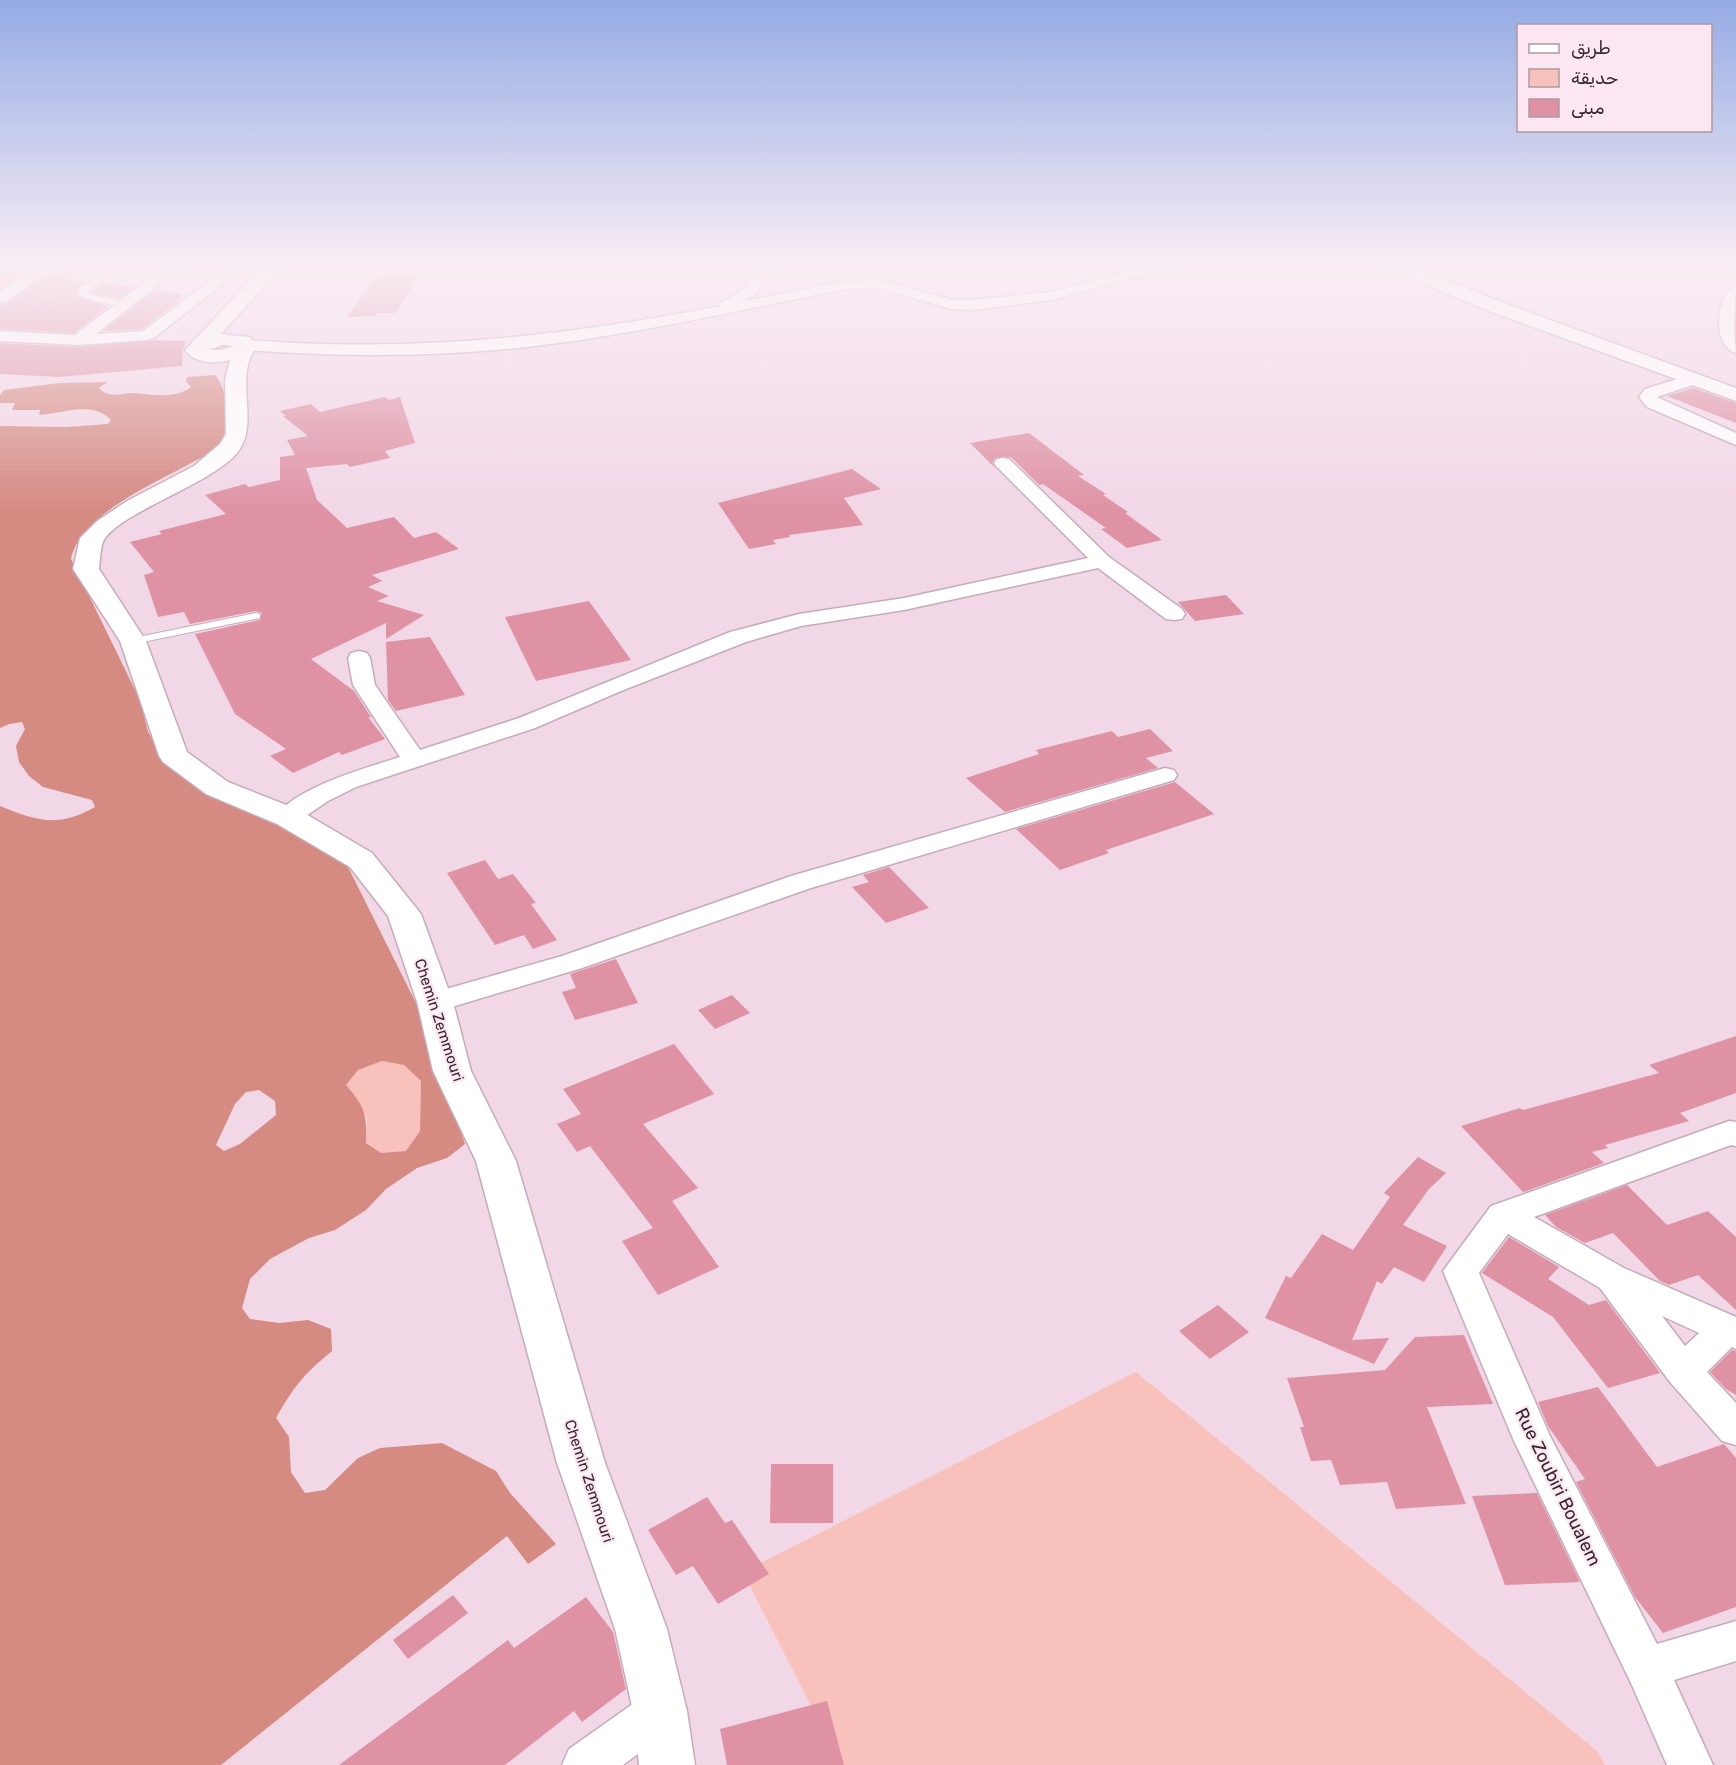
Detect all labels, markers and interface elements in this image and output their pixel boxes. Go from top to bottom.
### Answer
legend [1517,24,1712,132]
text: طريق [1571,37,1611,59]
text: حديقة [1571,67,1618,89]
text: مبنى [1571,97,1605,119]
street label: Chemin Zemmouri [411,956,467,1084]
street label: Rue Zoubiri Boualem [1510,1404,1606,1570]
street label: Chemin Zemmouri [561,1417,617,1545]

